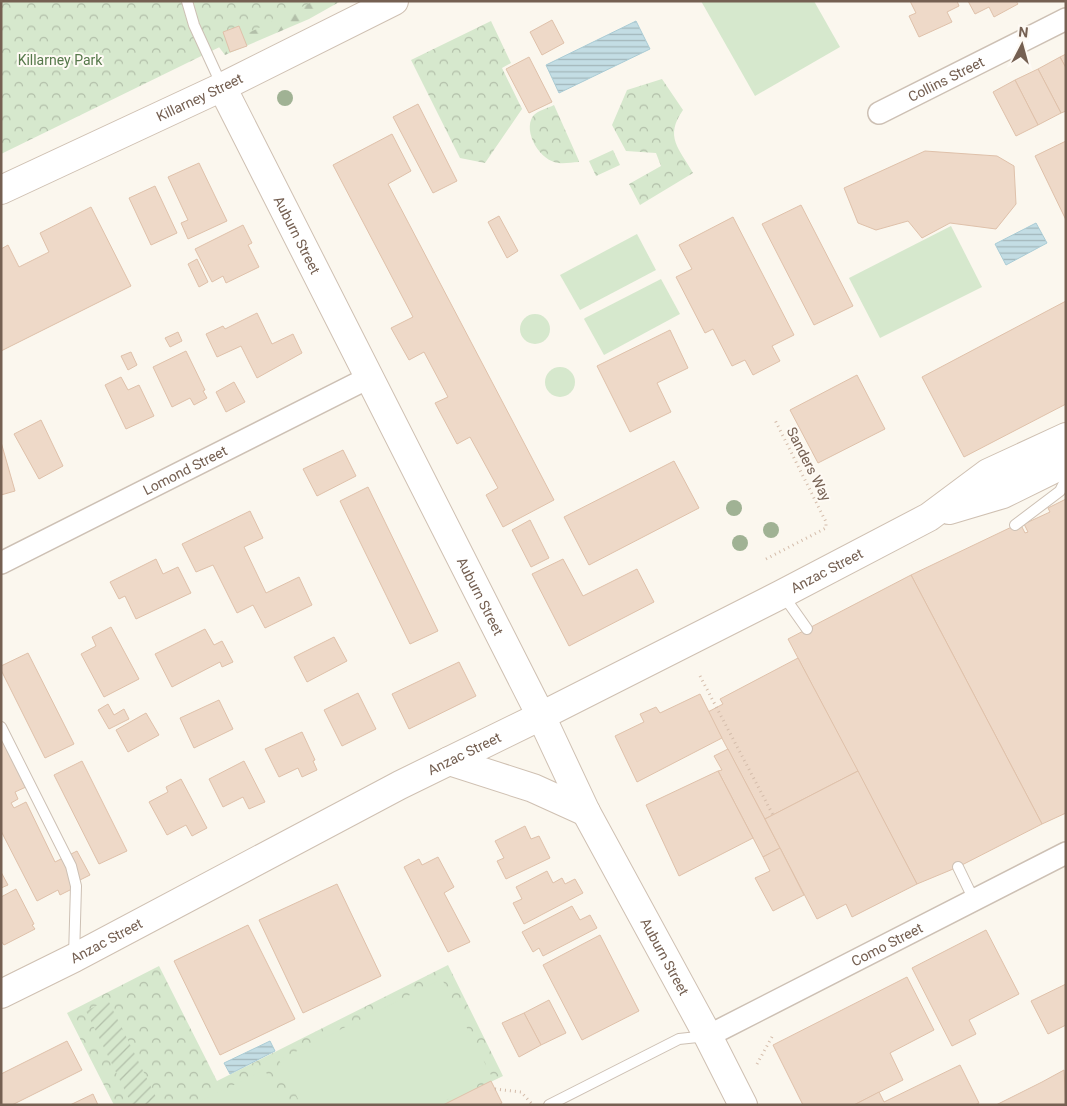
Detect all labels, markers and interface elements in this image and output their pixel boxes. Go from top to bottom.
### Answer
north arrow [997,20,1047,70]
text: N [1018,24,1029,41]
park label: Killarney Park [18,52,103,68]
street label: Collins Street [905,53,987,105]
street label: Killarney Street [154,70,246,125]
street label: Auburn Street [271,193,324,277]
street label: Sanders Way [784,424,835,504]
street label: Lomond Street [140,442,230,498]
street label: Anzac Street [788,545,866,596]
street label: Auburn Street [454,555,507,638]
street label: Anzac Street [425,729,504,778]
street label: Anzac Street [68,915,145,966]
street label: Auburn Street [637,915,692,998]
street label: Como Street [849,919,926,969]

